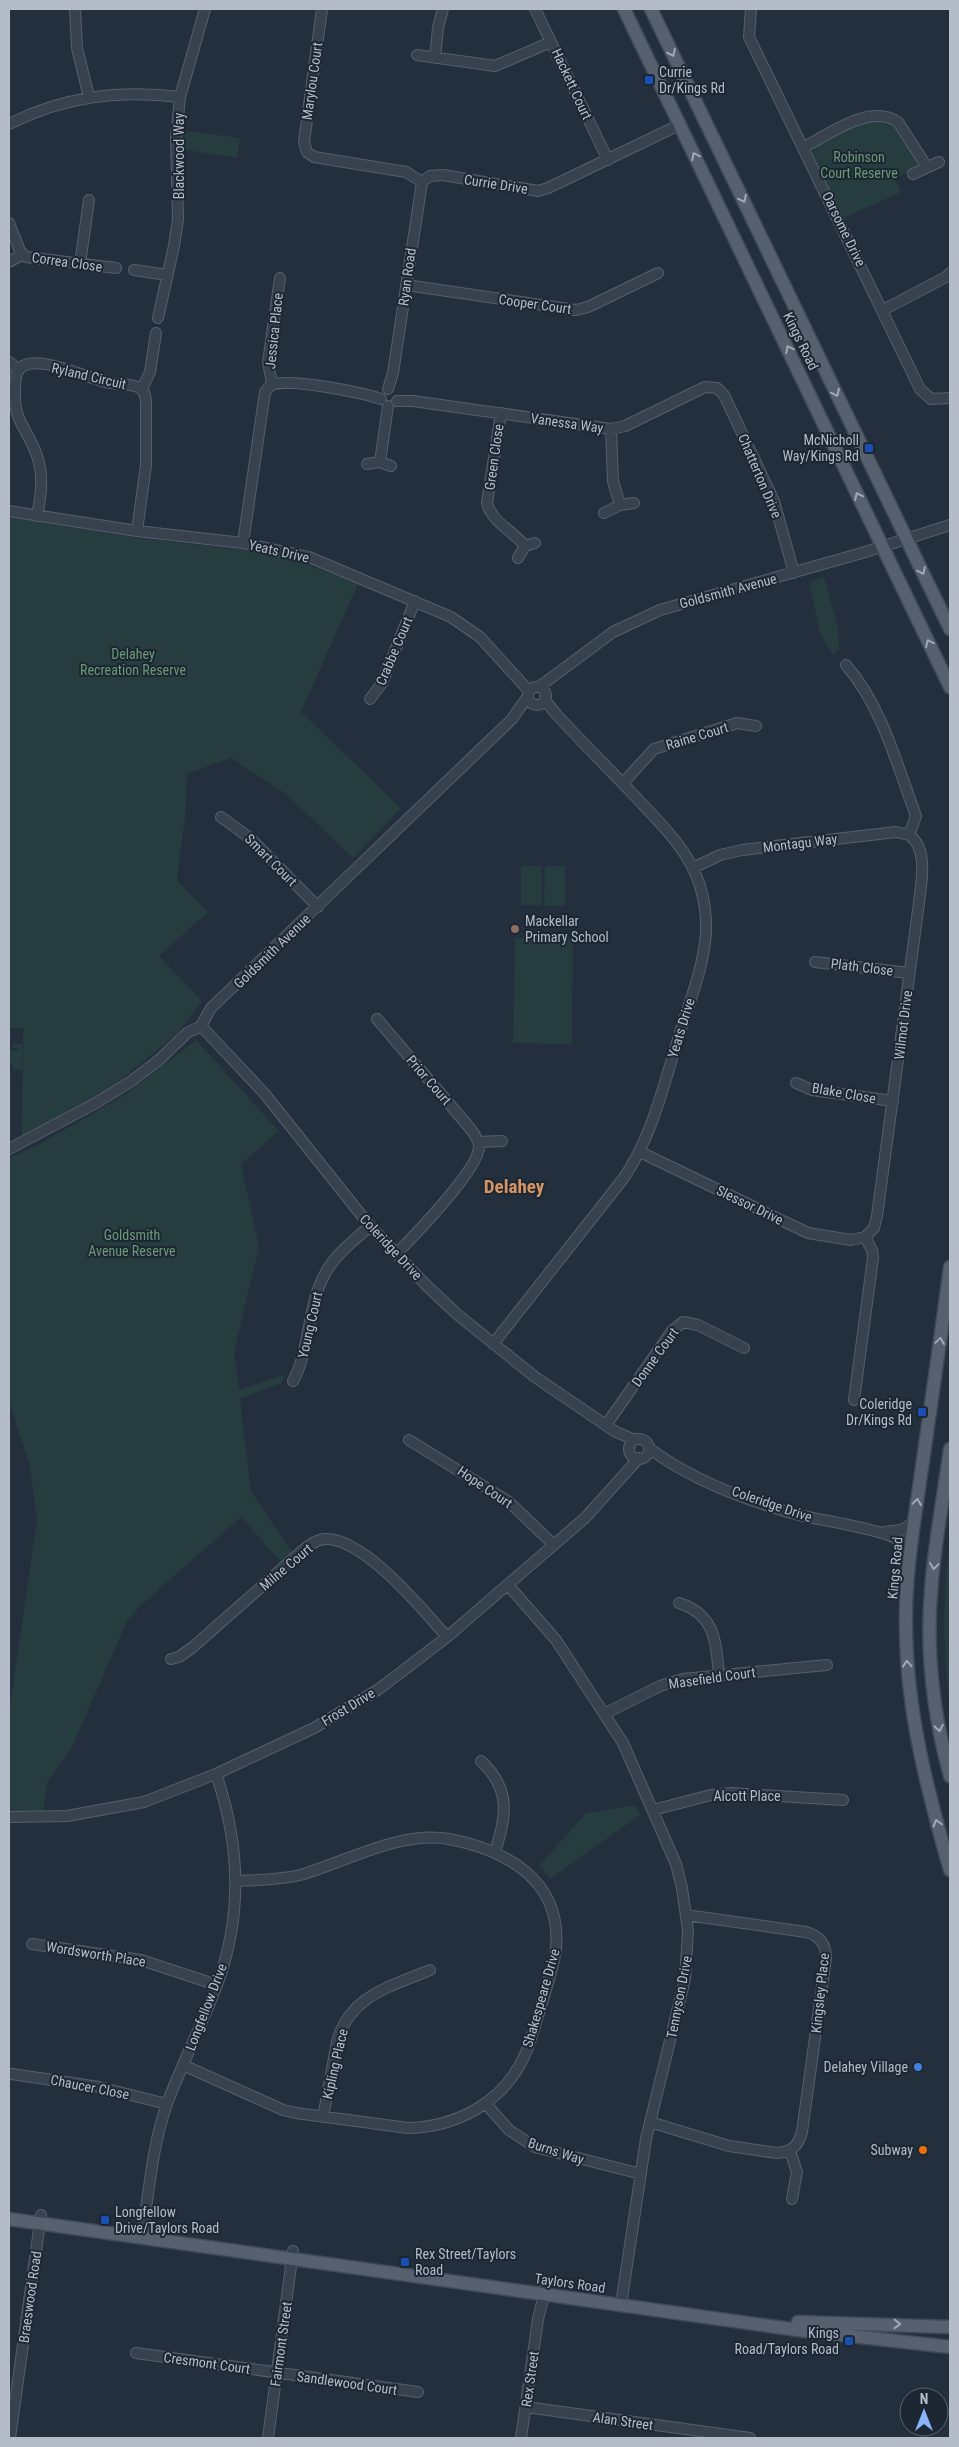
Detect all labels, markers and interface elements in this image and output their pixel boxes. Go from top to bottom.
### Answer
street label: Marylou Court [299,41,325,121]
street label: Hackett Court [549,46,595,122]
one-way arrow [666,47,676,56]
place label: Currie Dr/Kings Rd [659,64,725,96]
marker: Currie Dr/Kings Rd [643,74,655,86]
street label: Blackwood Way [171,113,187,199]
park label: Robinson Court Reserve [820,149,898,181]
one-way arrow [691,152,701,161]
street label: Currie Drive [463,171,529,197]
street label: Oarsome Drive [819,189,869,269]
one-way arrow [736,194,747,203]
street label: Ryan Road [395,247,419,307]
street label: Correa Close [31,249,104,275]
street label: Cooper Court [498,291,572,317]
street label: Jessica Place [262,292,286,370]
street label: Kings Road [780,310,822,372]
one-way arrow [785,346,795,355]
street label: Ryland Circuit [50,360,128,392]
one-way arrow [830,388,840,397]
street label: Vanessa Way [530,410,604,436]
street label: Green Close [481,422,507,491]
street label: Chatterton Drive [735,432,785,521]
place label: McNicholl Way/Kings Rd [782,432,859,464]
marker: McNicholl Way/Kings Rd [863,442,875,454]
one-way arrow [854,492,865,501]
street label: Yeats Drive [247,536,311,566]
one-way arrow [916,566,926,575]
street label: Goldsmith Avenue [678,570,779,612]
street label: Crabbe Court [372,614,416,688]
one-way arrow [925,639,935,648]
park label: Delahey Recreation Reserve [80,646,186,678]
street label: Raine Court [664,719,730,753]
street label: Montagu Way [762,830,838,856]
street label: Smart Court [242,831,300,889]
street label: Goldsmith Avenue [230,910,314,991]
place label: Mackellar Primary School [525,913,609,945]
marker: Mackellar Primary School [509,923,521,935]
street label: Plath Close [830,955,895,979]
street label: Wilmot Drive [891,989,915,1061]
street label: Yeats Drive [664,996,698,1060]
street label: Prior Court [403,1052,455,1108]
street label: Blake Close [811,1080,878,1107]
district label: Delahey [484,1175,545,1198]
street label: Slessor Drive [714,1182,786,1228]
street label: Coleridge Drive [357,1211,426,1283]
park label: Goldsmith Avenue Reserve [88,1227,176,1259]
street label: Young Court [295,1290,325,1360]
street label: Donne Court [628,1324,682,1390]
one-way arrow [934,1337,945,1345]
place label: Coleridge Dr/Kings Rd [846,1396,912,1428]
marker: Coleridge Dr/Kings Rd [916,1406,928,1418]
street label: Hope Court [454,1463,516,1511]
street label: Coleridge Drive [730,1483,815,1525]
one-way arrow [911,1497,922,1505]
street label: Kings Road [884,1536,906,1600]
street label: Milne Court [256,1540,316,1594]
one-way arrow [929,1563,940,1571]
one-way arrow [902,1659,913,1667]
street label: Masefield Court [668,1664,756,1692]
street label: Frost Drive [318,1685,378,1729]
one-way arrow [934,1724,944,1733]
street label: Alcott Place [714,1788,781,1804]
one-way arrow [932,1819,942,1828]
street label: Wordsworth Place [45,1938,147,1970]
street label: Shakespeare Drive [519,1946,563,2049]
street label: Kingsley Place [808,1952,832,2034]
street label: Tennyson Drive [663,1954,695,2040]
street label: Longfellow Drive [182,1961,230,2053]
street label: Kipling Place [319,2027,351,2101]
place label: Delahey Village [824,2059,908,2075]
marker: Delahey Village [912,2061,924,2073]
street label: Chaucer Close [49,2072,131,2103]
street label: Burns Way [526,2134,586,2168]
place label: Subway [871,2142,913,2158]
marker: Subway [917,2144,929,2156]
place label: Longfellow Drive/Taylors Road [115,2204,219,2236]
marker: Longfellow Drive/Taylors Road [99,2214,111,2226]
place label: Rex Street/Taylors Road [415,2246,516,2278]
street label: Braeswood Road [16,2250,44,2344]
marker: Rex Street/Taylors Road [399,2256,411,2268]
street label: Taylors Road [534,2270,606,2296]
street label: Fairmont Street [267,2301,295,2387]
one-way arrow [894,2319,901,2329]
place label: Kings Road/Taylors Road [735,2325,839,2357]
marker: Kings Road/Taylors Road [843,2335,855,2347]
street label: Cresmont Court [163,2349,251,2377]
street label: Rex Street [518,2350,542,2408]
street label: Sandlewood Court [296,2368,398,2398]
north arrow [899,2387,949,2437]
text: N [920,2391,928,2407]
street label: Alan Street [592,2409,654,2433]

